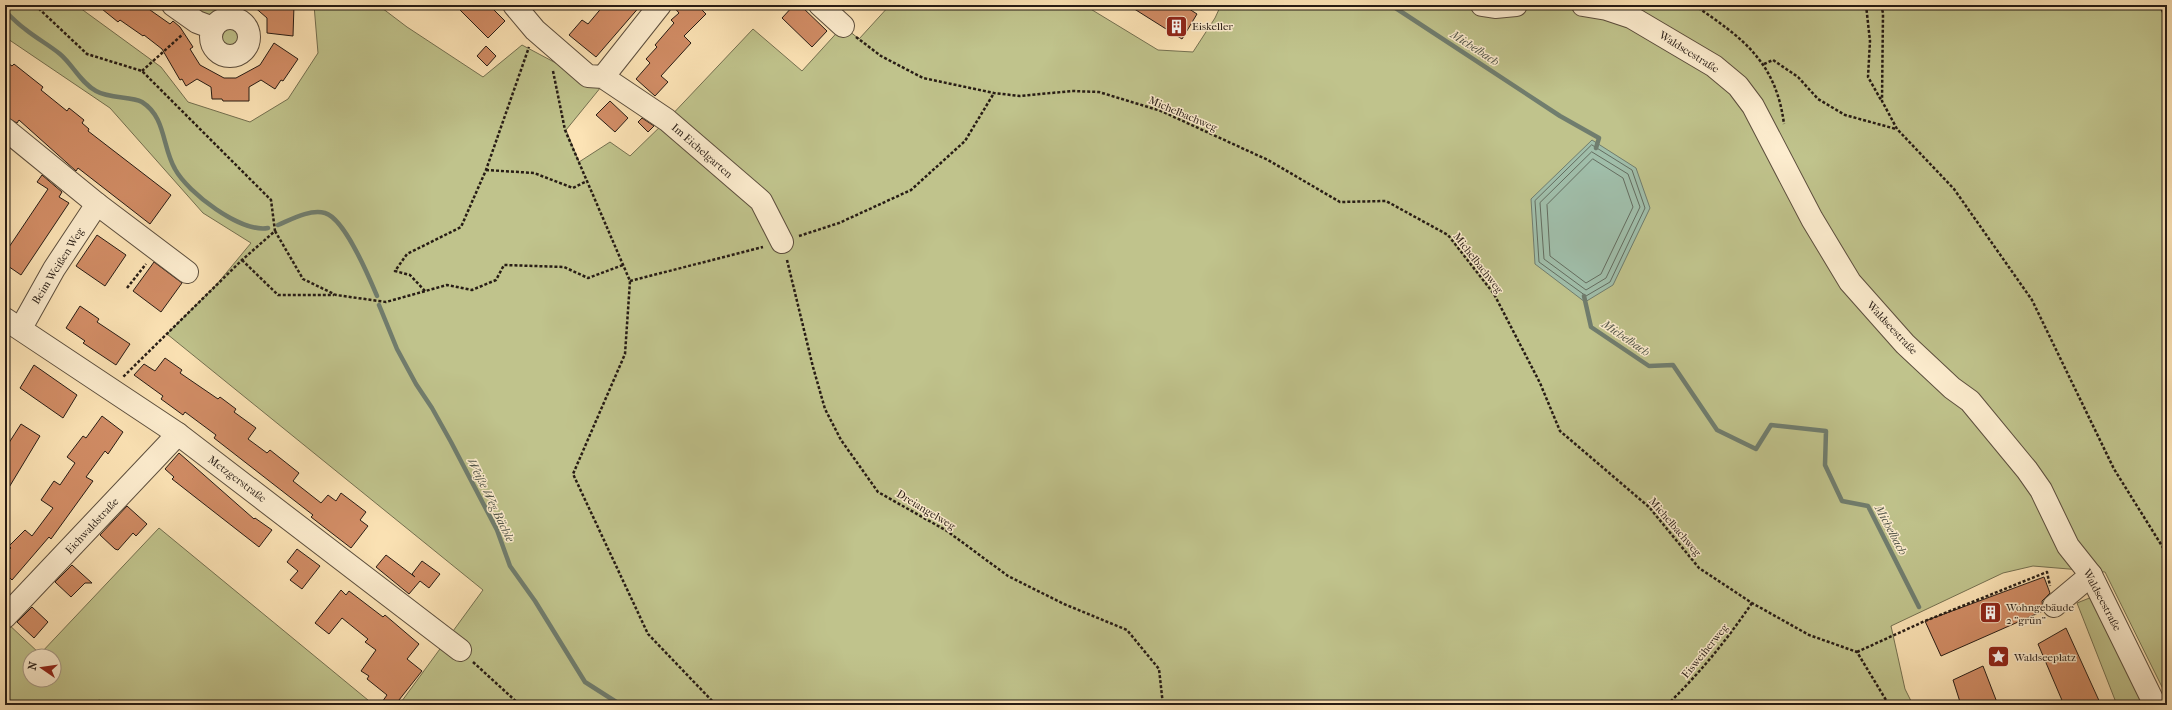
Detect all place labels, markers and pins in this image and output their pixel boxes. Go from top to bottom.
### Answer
building icon: Eiskeller [1163,13,1189,39]
place label: Eiskeller [1192,20,1233,33]
building icon: Wohngebäude 2 "grün" [1978,600,2004,626]
place label: Wohngebäude 2 "grün" [2005,601,2074,627]
place icon: Waldseeplatz [1985,644,2011,670]
place label: Waldseeplatz [2013,651,2076,664]

